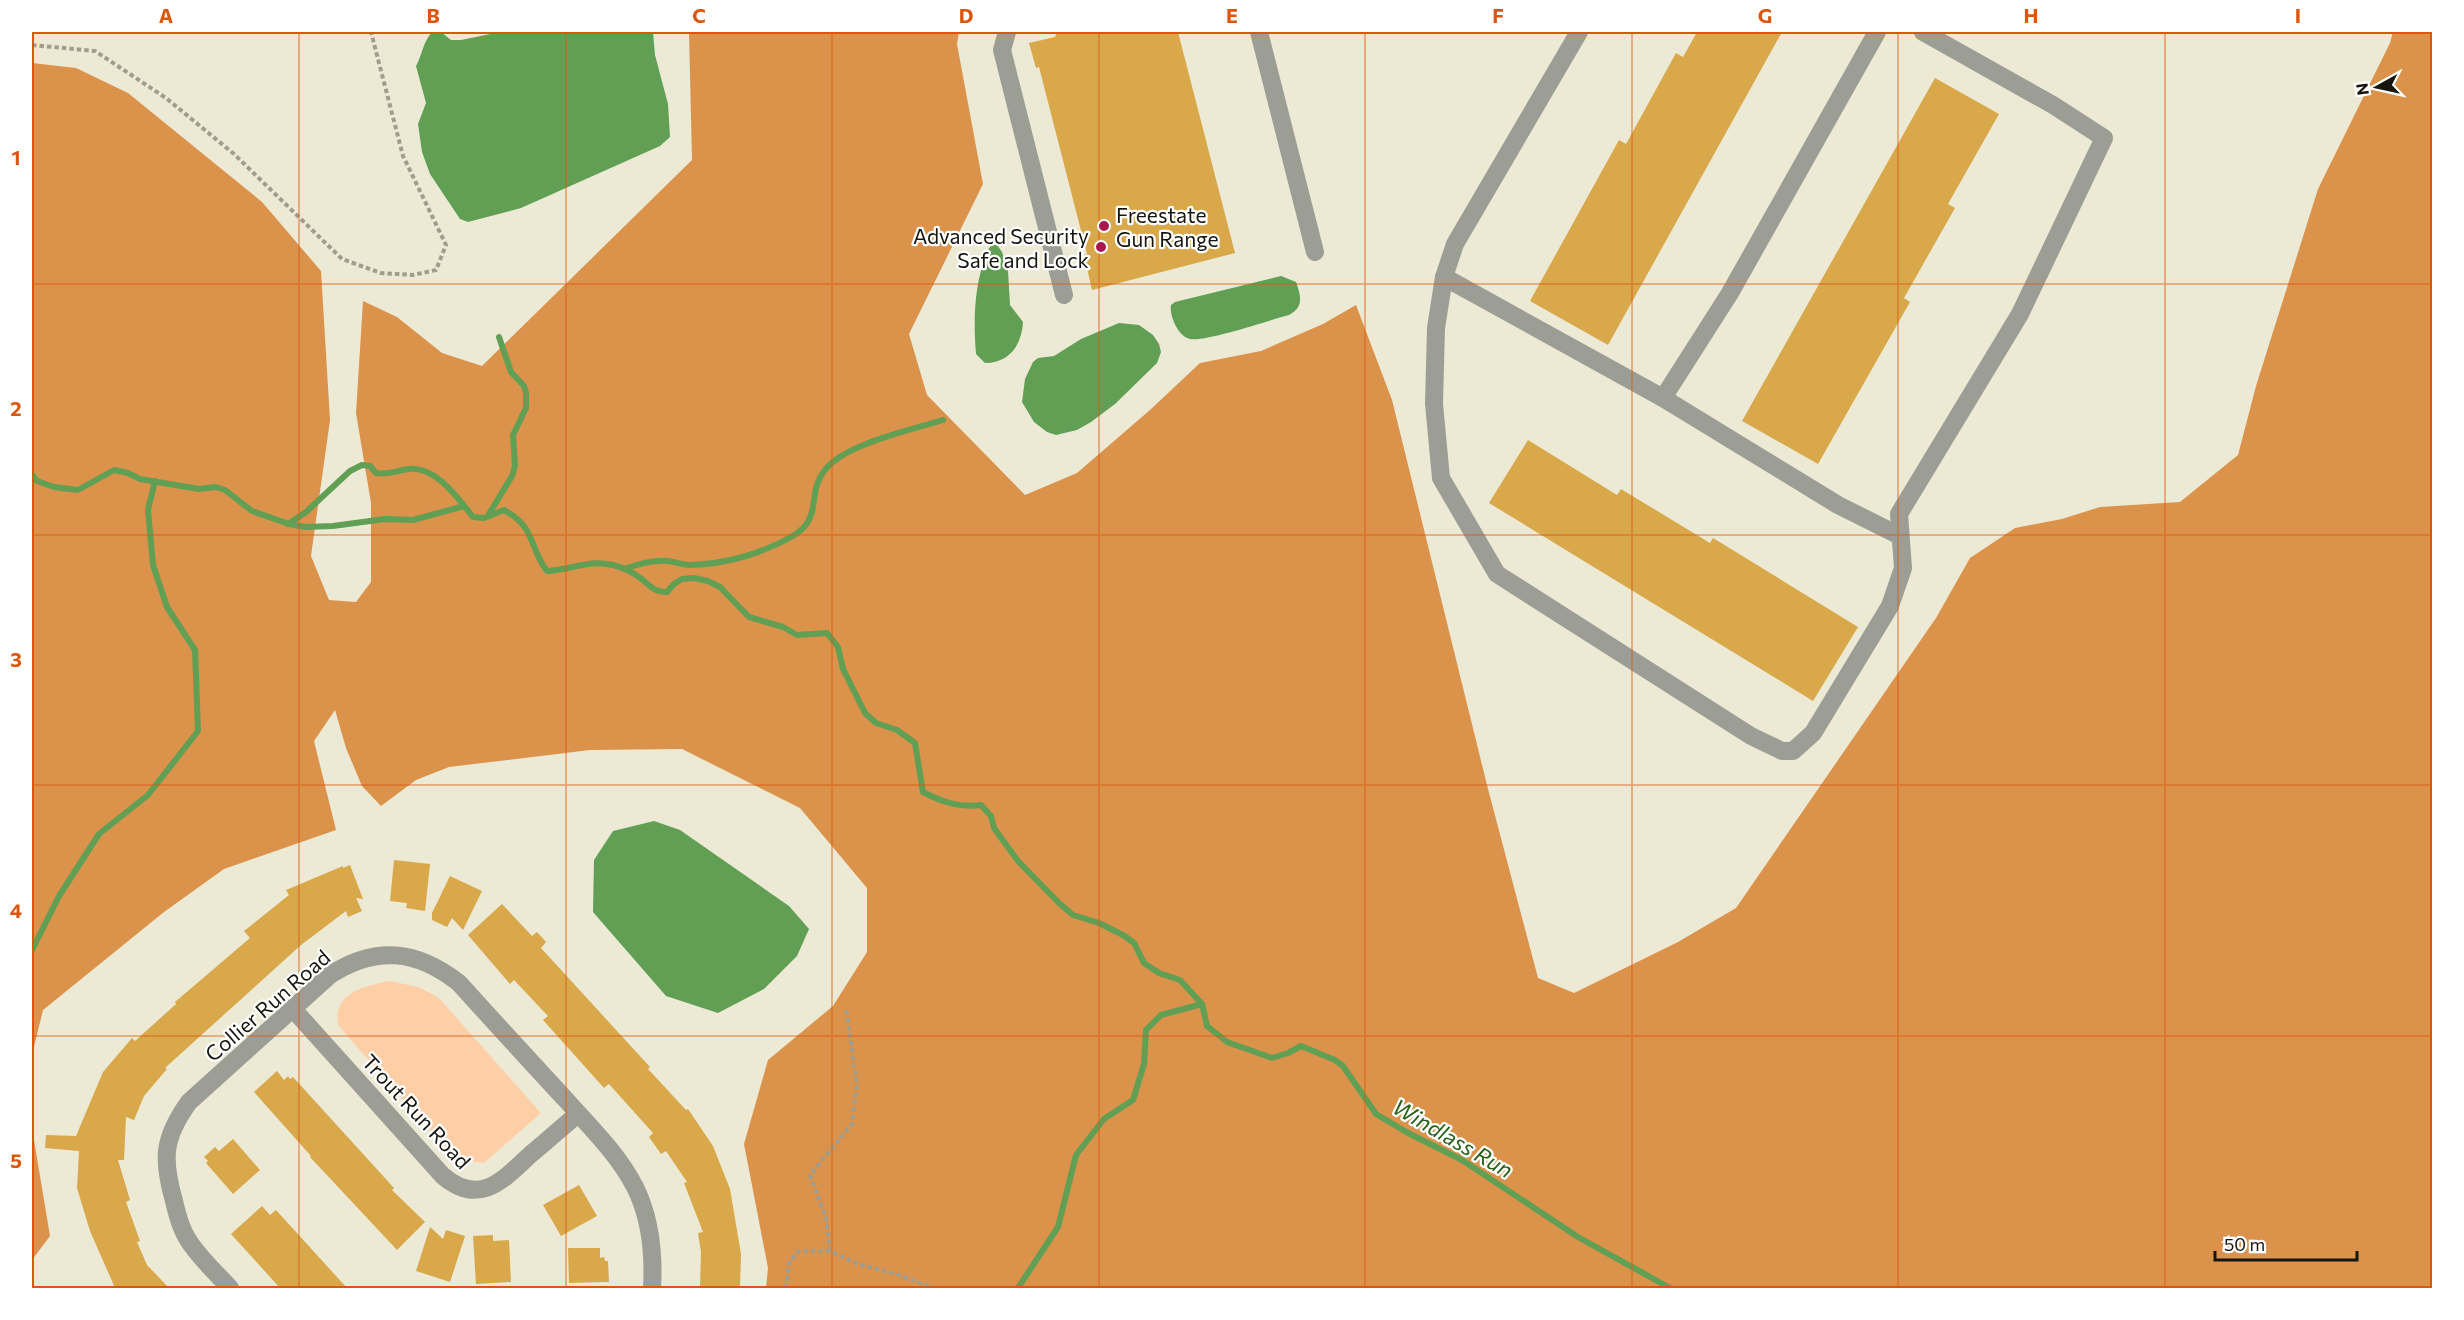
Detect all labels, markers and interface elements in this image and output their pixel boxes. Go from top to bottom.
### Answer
text: A [159,3,173,27]
text: B [426,3,440,27]
text: C [692,3,706,27]
text: D [959,3,973,27]
text: E [1226,3,1238,27]
text: F [1492,3,1504,27]
text: G [1758,3,1772,27]
text: H [2024,3,2039,27]
text: I [2295,3,2301,27]
north arrow [2347,57,2407,117]
text: N [2351,82,2372,96]
text: 1 [11,145,21,169]
place label: Freestate Gun Range [1116,202,1218,251]
marker: Freestate Gun Range [1097,219,1111,233]
place label: Advanced Security Safe and Lock [913,223,1089,272]
marker: Advanced Security Safe and Lock [1094,240,1108,254]
text: 2 [10,396,22,420]
text: 3 [10,647,22,671]
text: 4 [10,898,22,922]
street label: Collier Run Road [199,944,335,1066]
street label: Trout Run Road [358,1049,476,1173]
water label: Windlass Run [1388,1093,1518,1183]
text: 5 [10,1148,22,1172]
scale bar [2215,1224,2358,1262]
text: 50 m [2224,1233,2265,1255]

